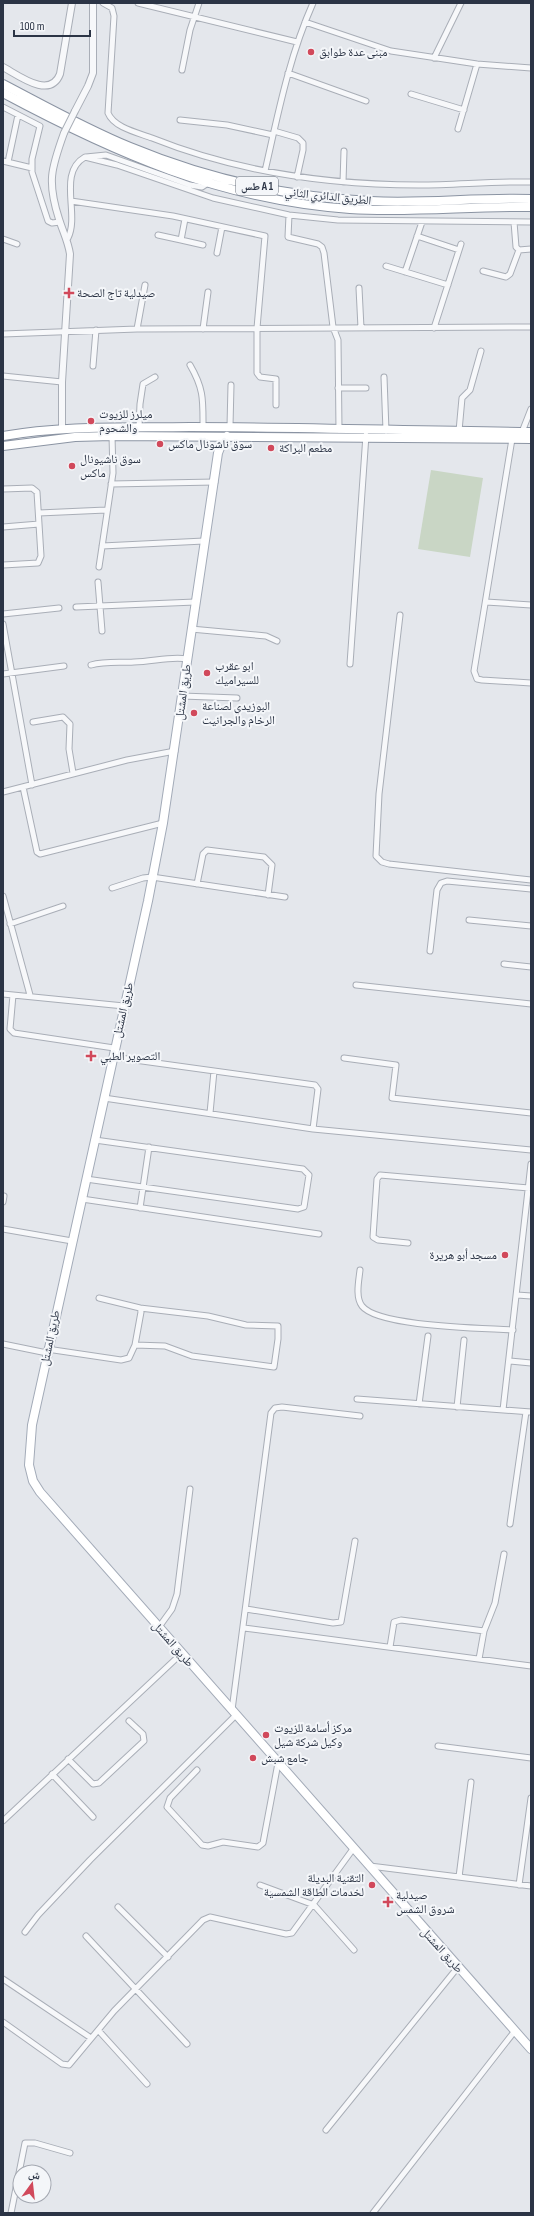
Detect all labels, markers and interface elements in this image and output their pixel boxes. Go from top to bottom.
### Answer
scale bar [14,12,90,38]
text: 100 m [20,19,45,34]
place label: مبنى عدة طوابق [319,45,388,60]
marker: مبنى عدة طوابق [306,47,316,57]
road number: طس A 1 [236,177,278,195]
street label: الطريق الدائري الثاني [284,184,372,211]
place label: صيدلية تاج الصحة [77,286,155,301]
marker: صيدلية تاج الصحة [64,288,74,298]
place label: ميلرز للزيوت والشحوم [99,407,152,436]
marker: ميلرز للزيوت والشحوم [86,416,96,426]
place label: سوق ناشونال ماكس [168,437,252,452]
marker: سوق ناشونال ماكس [155,439,165,449]
place label: مطعم البراكة [279,441,332,456]
marker: مطعم البراكة [266,443,276,453]
place label: سوق ناشيونال ماكس [80,452,141,481]
marker: سوق ناشيونال ماكس [67,461,77,471]
place label: ابو عقرب للسيراميك [215,659,259,688]
street label: طريق المشتل [172,663,195,721]
marker: ابو عقرب للسيراميك [202,668,212,678]
place label: البوزيدي لصناعة الرخام والجرانيت [202,699,275,728]
marker: البوزيدي لصناعة الرخام والجرانيت [189,708,199,718]
street label: طريق المشتل [110,981,137,1039]
place label: التصوير الطبي [100,1049,160,1066]
marker: التصوير الطبي [85,1050,97,1062]
place label: مسجد أبو هريرة [429,1248,497,1263]
marker: مسجد أبو هريرة [500,1250,510,1260]
street label: طريق المشتل [37,1309,64,1367]
street label: طريق المشتل [149,1618,197,1671]
place label: مركز أسامة للزيوت وكيل شركة شيل [274,1721,352,1750]
marker: مركز أسامة للزيوت وكيل شركة شيل [261,1730,271,1740]
place label: جامع شبش [261,1751,309,1766]
marker: جامع شبش [248,1753,258,1763]
place label: التقنية البديلة لخدمات الطاقة الشمسية [264,1871,364,1900]
marker: التقنية البديلة لخدمات الطاقة الشمسية [367,1880,377,1890]
place label: صيدلية شروق الشمس [396,1888,455,1917]
marker: صيدلية شروق الشمس [383,1897,393,1907]
street label: طريق المشتل [417,1924,466,1976]
north arrow [12,2164,52,2204]
text: ش [27,2167,42,2184]

